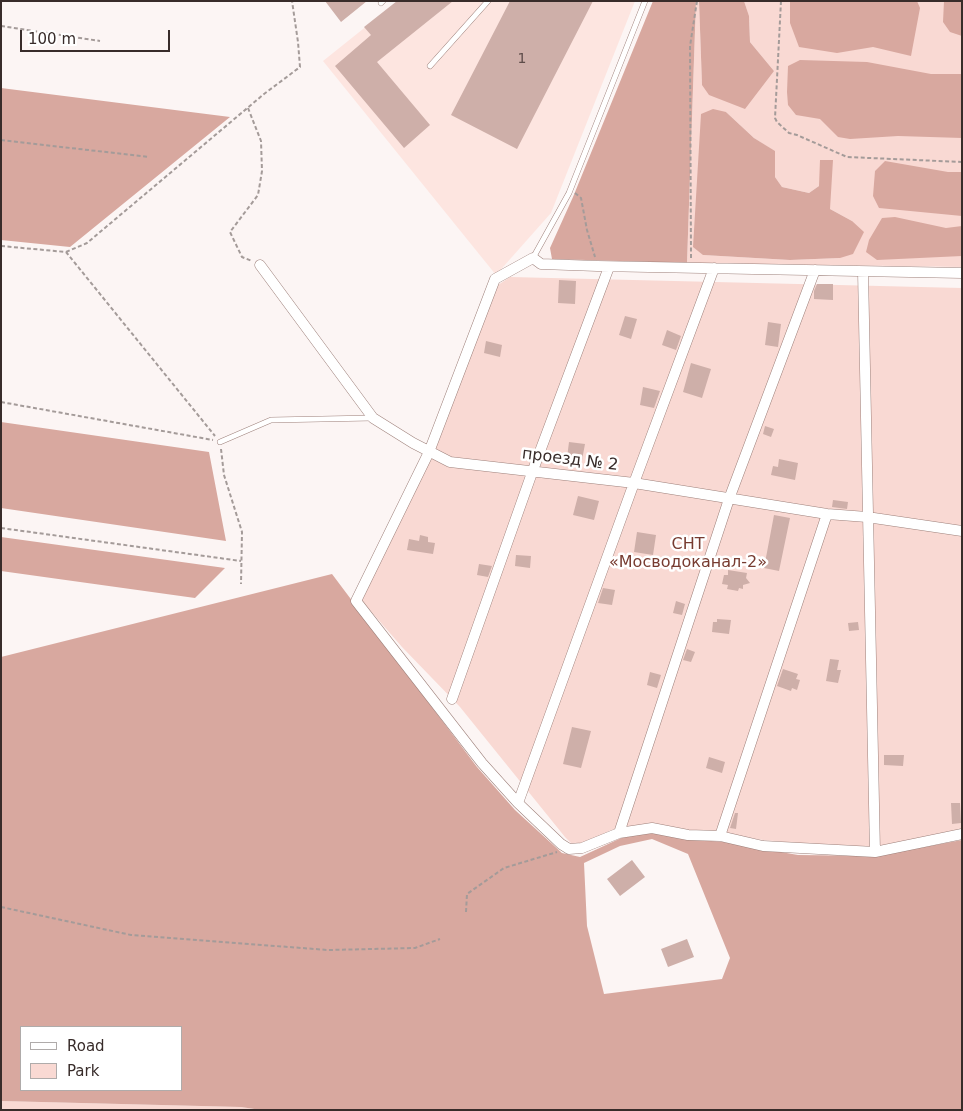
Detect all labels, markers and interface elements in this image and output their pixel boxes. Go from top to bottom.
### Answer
scale bar [22,20,172,52]
text: 100 m [28,30,76,48]
house number: 1 [518,51,526,67]
street label: проезд № 2 [521,445,619,475]
park label: СНТ «Мосводоканал-2» [609,535,767,573]
legend [20,1026,182,1091]
text: Road [67,1037,105,1055]
text: Park [67,1062,99,1080]

